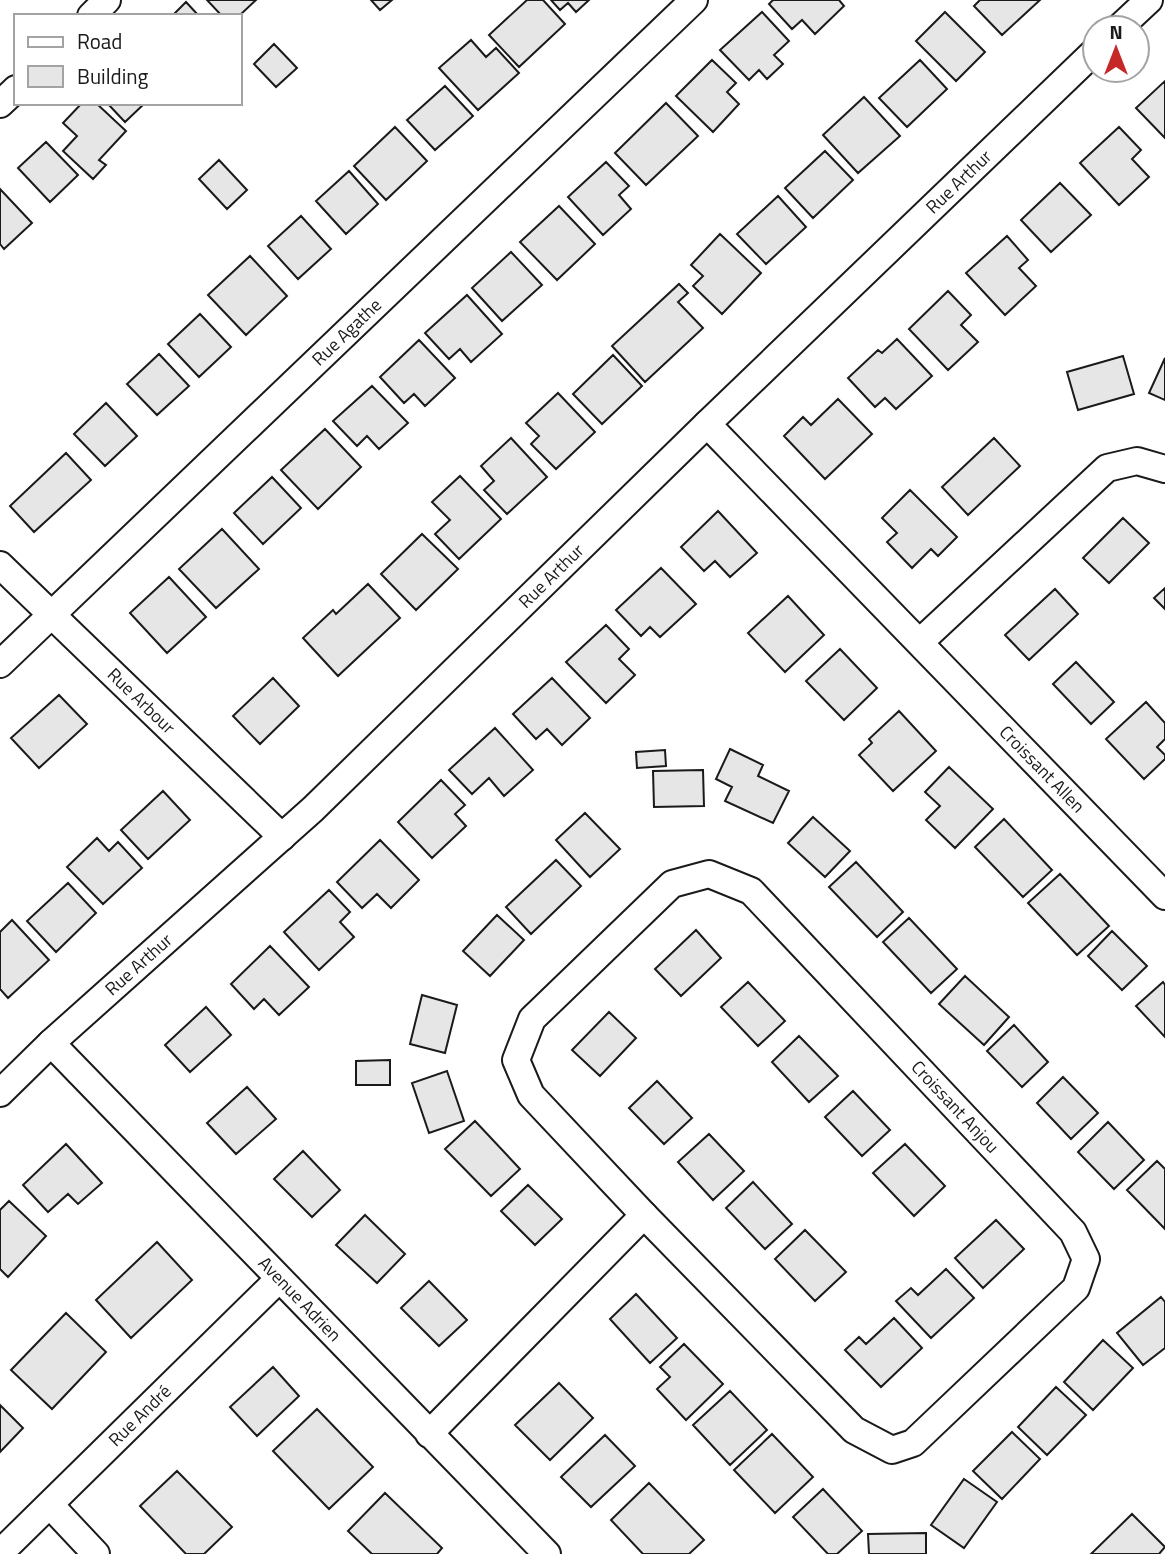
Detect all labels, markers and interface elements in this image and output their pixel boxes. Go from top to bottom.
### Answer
legend [14,14,242,105]
north arrow [1081,14,1151,84]
text: N [1109,17,1123,46]
text: Road [77,25,122,57]
text: Building [77,60,149,92]
street label: Rue Arthur [919,143,998,220]
street label: Rue Agathe [305,292,387,372]
street label: Rue Arthur [512,537,590,614]
street label: Rue Arbour [101,661,182,740]
street label: Croissant Allen [993,719,1091,819]
street label: Rue Arthur [99,927,178,1002]
street label: Croissant Anjou [905,1054,1006,1159]
street label: Avenue Adrien [252,1250,348,1347]
street label: Rue André [102,1378,177,1453]

